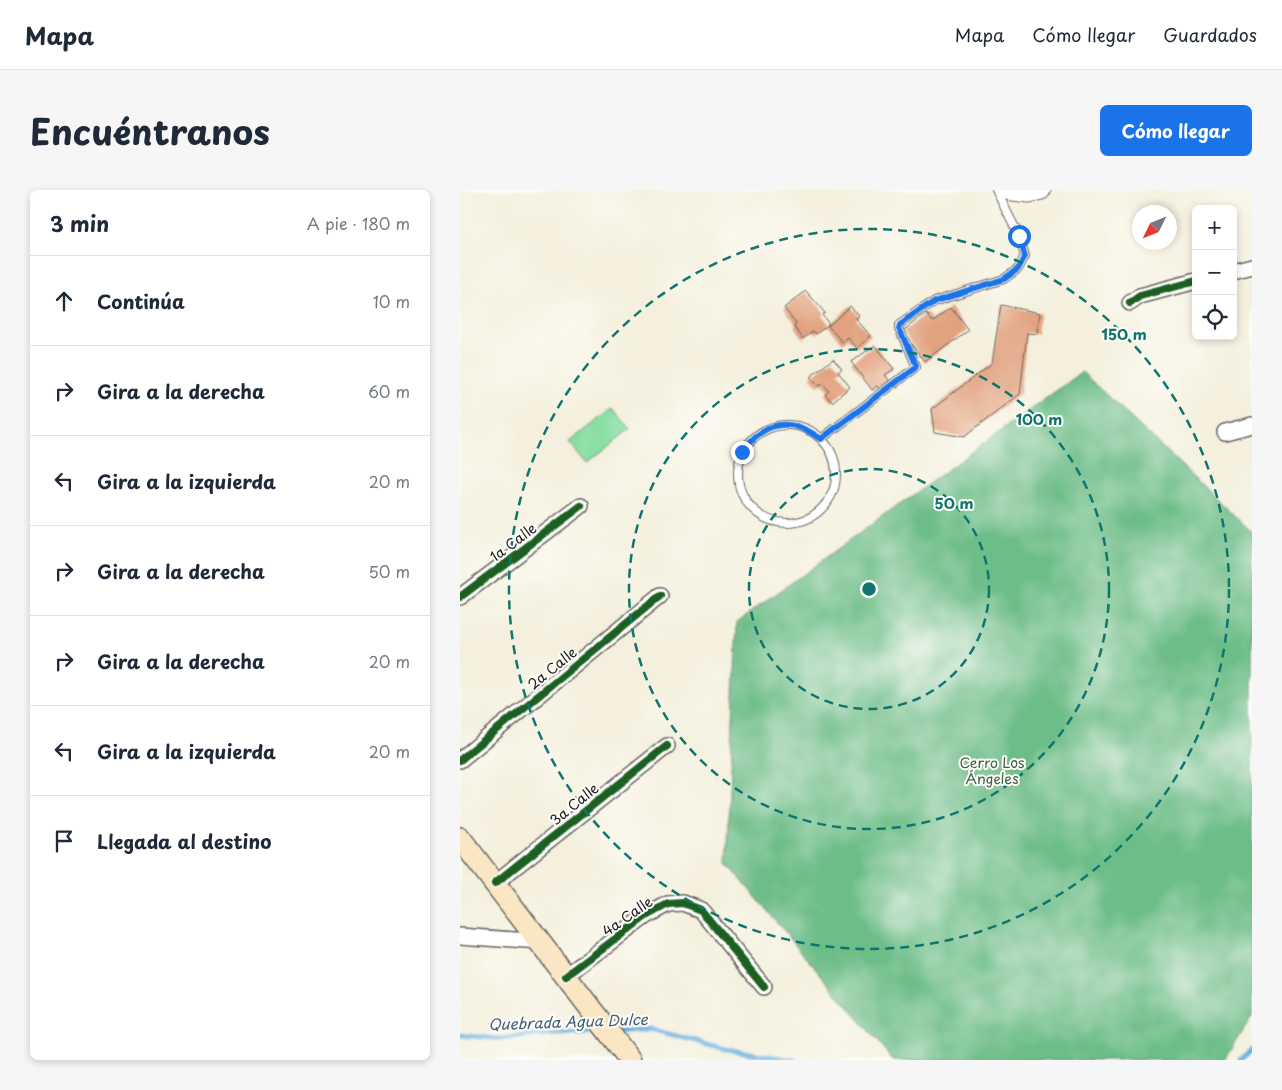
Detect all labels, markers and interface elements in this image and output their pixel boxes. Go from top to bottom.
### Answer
text: Mapa [25,17,94,53]
text: Mapa [955,21,1004,48]
text: Cómo llegar [1032,21,1135,48]
text: Guardados [1163,21,1257,48]
text: Encuéntranos [30,104,270,157]
button: Cómo llegar [1100,105,1252,156]
north arrow [1132,205,1177,250]
map controls [1192,205,1237,340]
button: + [1192,205,1237,250]
text: 3 min [50,207,109,239]
text: A pie · 180 m [307,211,410,235]
route start [1008,225,1031,248]
button: − [1192,250,1237,295]
icon: ahead [50,287,78,315]
text: Continúa [97,287,185,315]
text: 10 m [373,289,410,313]
button: locate [1192,295,1237,340]
text: 150 m [1101,322,1147,345]
icon: right [50,377,78,405]
text: Gira a la derecha [97,377,265,405]
text: 60 m [368,379,410,403]
text: 100 m [1016,407,1062,430]
route end [731,441,754,464]
icon: left [50,467,78,495]
text: Gira a la izquierda [97,467,276,495]
text: 20 m [369,469,410,493]
text: 50 m [935,491,973,514]
street label: 1a Calle [485,517,541,566]
icon: right [50,557,78,585]
text: Gira a la derecha [97,557,265,585]
text: 50 m [369,559,410,583]
centre of rings [860,580,878,598]
street label: 2a Calle [523,641,581,694]
icon: right [50,647,78,675]
text: Gira a la derecha [97,647,265,675]
text: 20 m [369,649,410,673]
icon: left [50,737,78,765]
text: Gira a la izquierda [97,737,276,765]
text: 20 m [369,739,410,763]
park label: Cerro Los Ángeles [959,752,1025,789]
street label: 3a Calle [545,778,603,830]
icon: arrive [50,827,78,855]
text: Llegada al destino [97,827,271,855]
street label: 4a Calle [597,891,657,941]
water label: Quebrada Agua Dulce [488,1007,649,1035]

